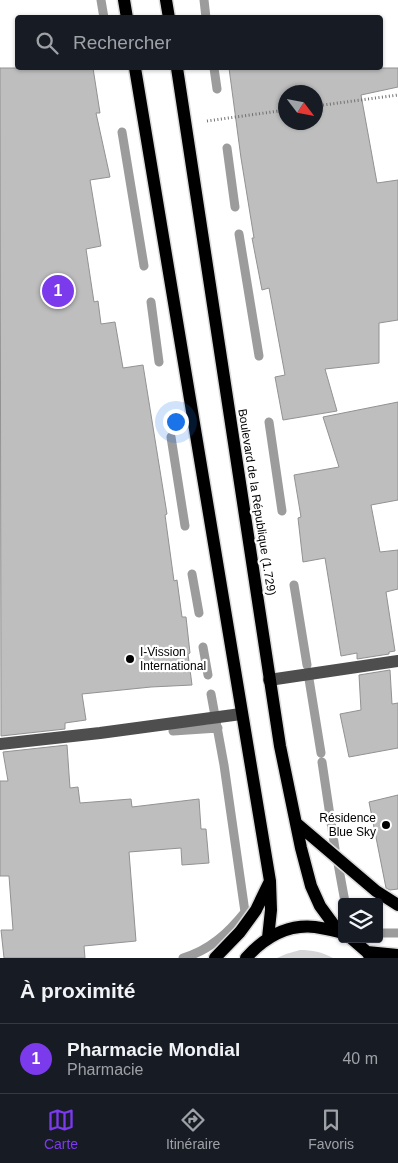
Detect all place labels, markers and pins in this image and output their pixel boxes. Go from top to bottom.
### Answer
pin: 1 [42,272,74,310]
place label: I-Vission International [140,645,206,673]
marker: I-Vission International [124,653,136,665]
place label: Résidence Blue Sky [319,811,376,839]
marker: Résidence Blue Sky [380,819,392,831]

